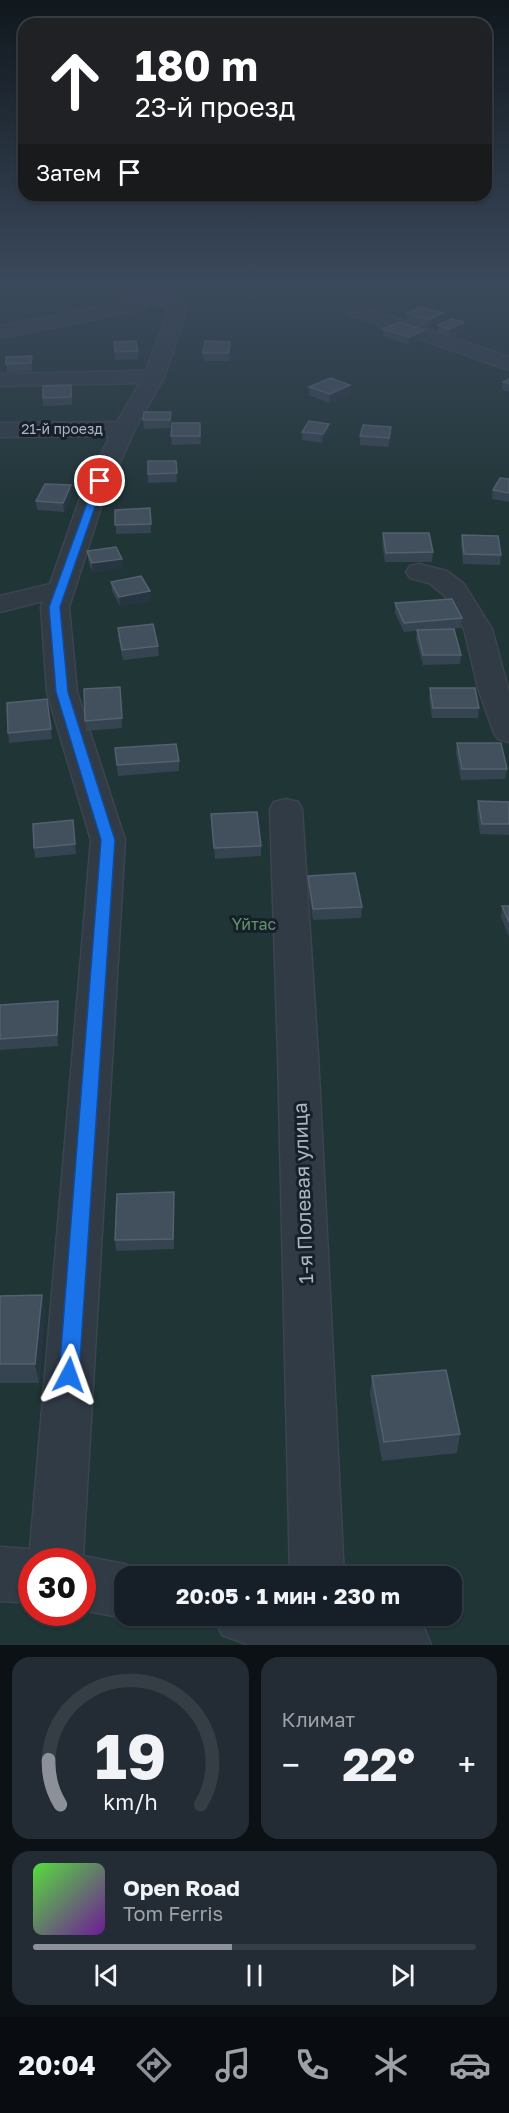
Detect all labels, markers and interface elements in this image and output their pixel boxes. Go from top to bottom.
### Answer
text: 180 m [135,40,258,90]
icon: ahead [36,42,114,120]
text: 23-й проезд [135,91,295,123]
icon: arrive [113,156,146,189]
text: Затем [36,159,101,186]
street label: 21-й проезд [21,420,103,437]
pin [74,455,125,506]
icon: arrive [83,464,116,497]
park label: Үйтас [232,914,277,934]
street label: 1-я Полевая улица [287,1102,317,1284]
position arrow [37,1343,101,1407]
speed limit sign: 30 [18,1548,96,1626]
text: 20:05 · 1 мин · 230 m [176,1582,400,1609]
text: Климат [282,1707,355,1731]
text: 19 [94,1718,166,1793]
text: 22° [343,1737,415,1791]
text: − [282,1745,300,1784]
text: + [458,1745,476,1784]
text: km/h [103,1789,158,1815]
text: Open Road [123,1874,240,1901]
text: Tom Ferris [123,1901,223,1925]
icon: previous [90,1959,123,1992]
icon: pause [238,1959,271,1992]
icon: next [386,1959,419,1992]
icon: directions [133,2044,175,2086]
icon: music [212,2044,254,2086]
icon: phone [291,2044,333,2086]
icon: climate [370,2044,412,2086]
icon: car [449,2044,491,2086]
text: 20:04 [18,2049,96,2081]

